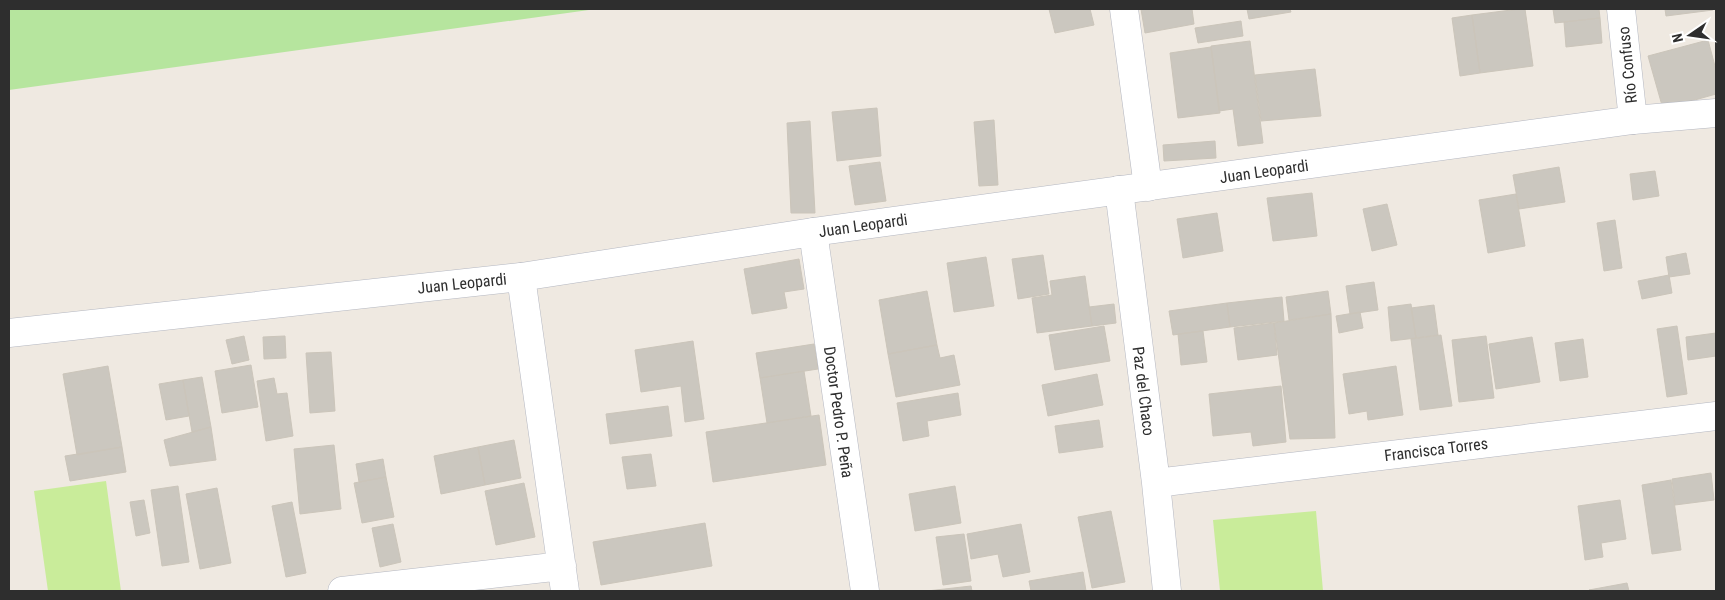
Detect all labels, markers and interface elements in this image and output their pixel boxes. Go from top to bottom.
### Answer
north arrow [1665,10,1715,60]
street label: Río Confuso [1614,26,1641,104]
text: N [1669,32,1686,44]
street label: Juan Leopardi [1218,156,1310,187]
street label: Juan Leopardi [817,210,909,241]
street label: Juan Leopardi [417,269,508,298]
street label: Doctor Pedro P. Peña [820,345,857,479]
street label: Paz del Chaco [1129,345,1158,437]
street label: Francisca Torres [1383,434,1489,465]

